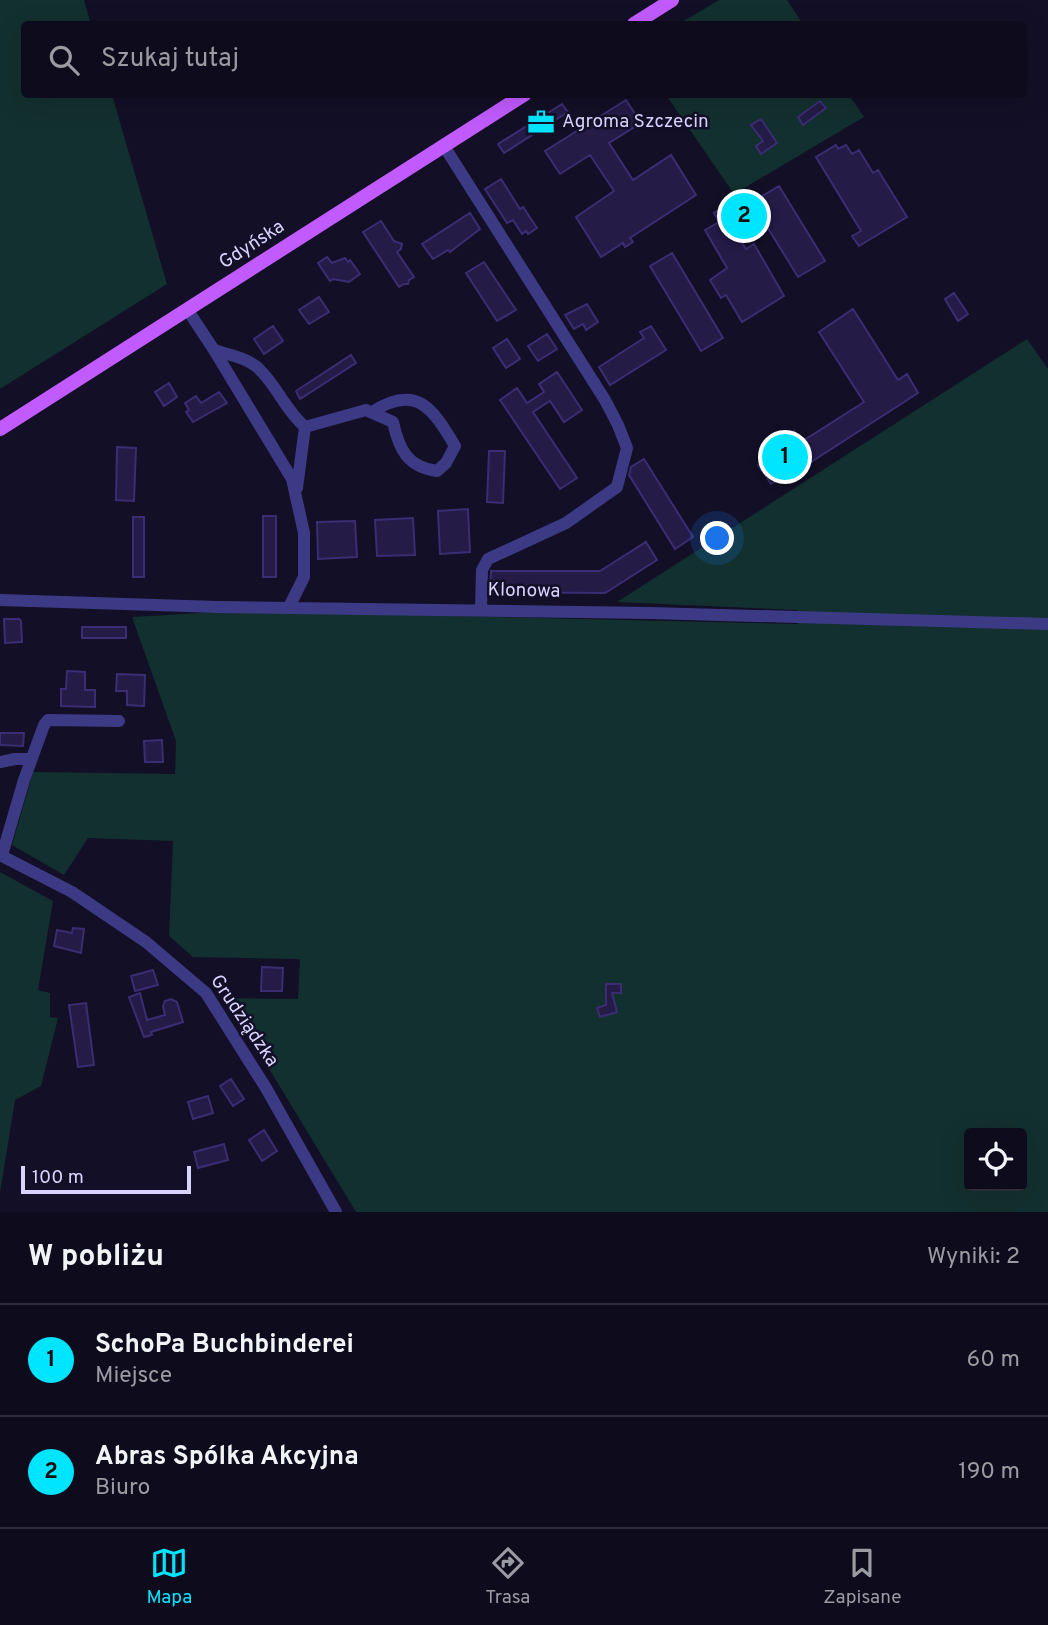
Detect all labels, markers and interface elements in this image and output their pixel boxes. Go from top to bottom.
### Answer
search box [21,21,1027,98]
icon: search [45,41,83,79]
text: Szukaj tutaj [101,43,239,76]
office icon: Agroma Szczecin [526,107,556,137]
place label: Agroma Szczecin [562,110,709,134]
pin: 2 [721,190,767,242]
street label: Gdyńska [215,215,289,275]
pin: 1 [762,431,808,483]
your location [700,521,734,555]
street label: Klonowa [487,578,561,604]
street label: Grudziądzka [204,970,284,1072]
map controls [964,1128,1027,1191]
button: locate [964,1128,1027,1191]
scale bar [21,1163,191,1195]
text: 100 m [32,1166,84,1190]
text: W pobliżu [28,1239,164,1276]
text: Wyniki: 2 [927,1243,1020,1272]
text: SchoPa Buchbinderei [95,1329,354,1362]
text: 1 [46,1346,56,1375]
text: 60 m [967,1346,1020,1375]
text: Miejsce [95,1362,172,1391]
text: Abras Spólka Akcyjna [95,1441,359,1474]
text: 2 [44,1458,58,1487]
text: 190 m [958,1458,1020,1487]
text: Biuro [95,1474,150,1503]
tab: Mapa [146,1544,192,1610]
tab: Trasa [485,1544,530,1610]
tab: Zapisane [823,1544,902,1610]

